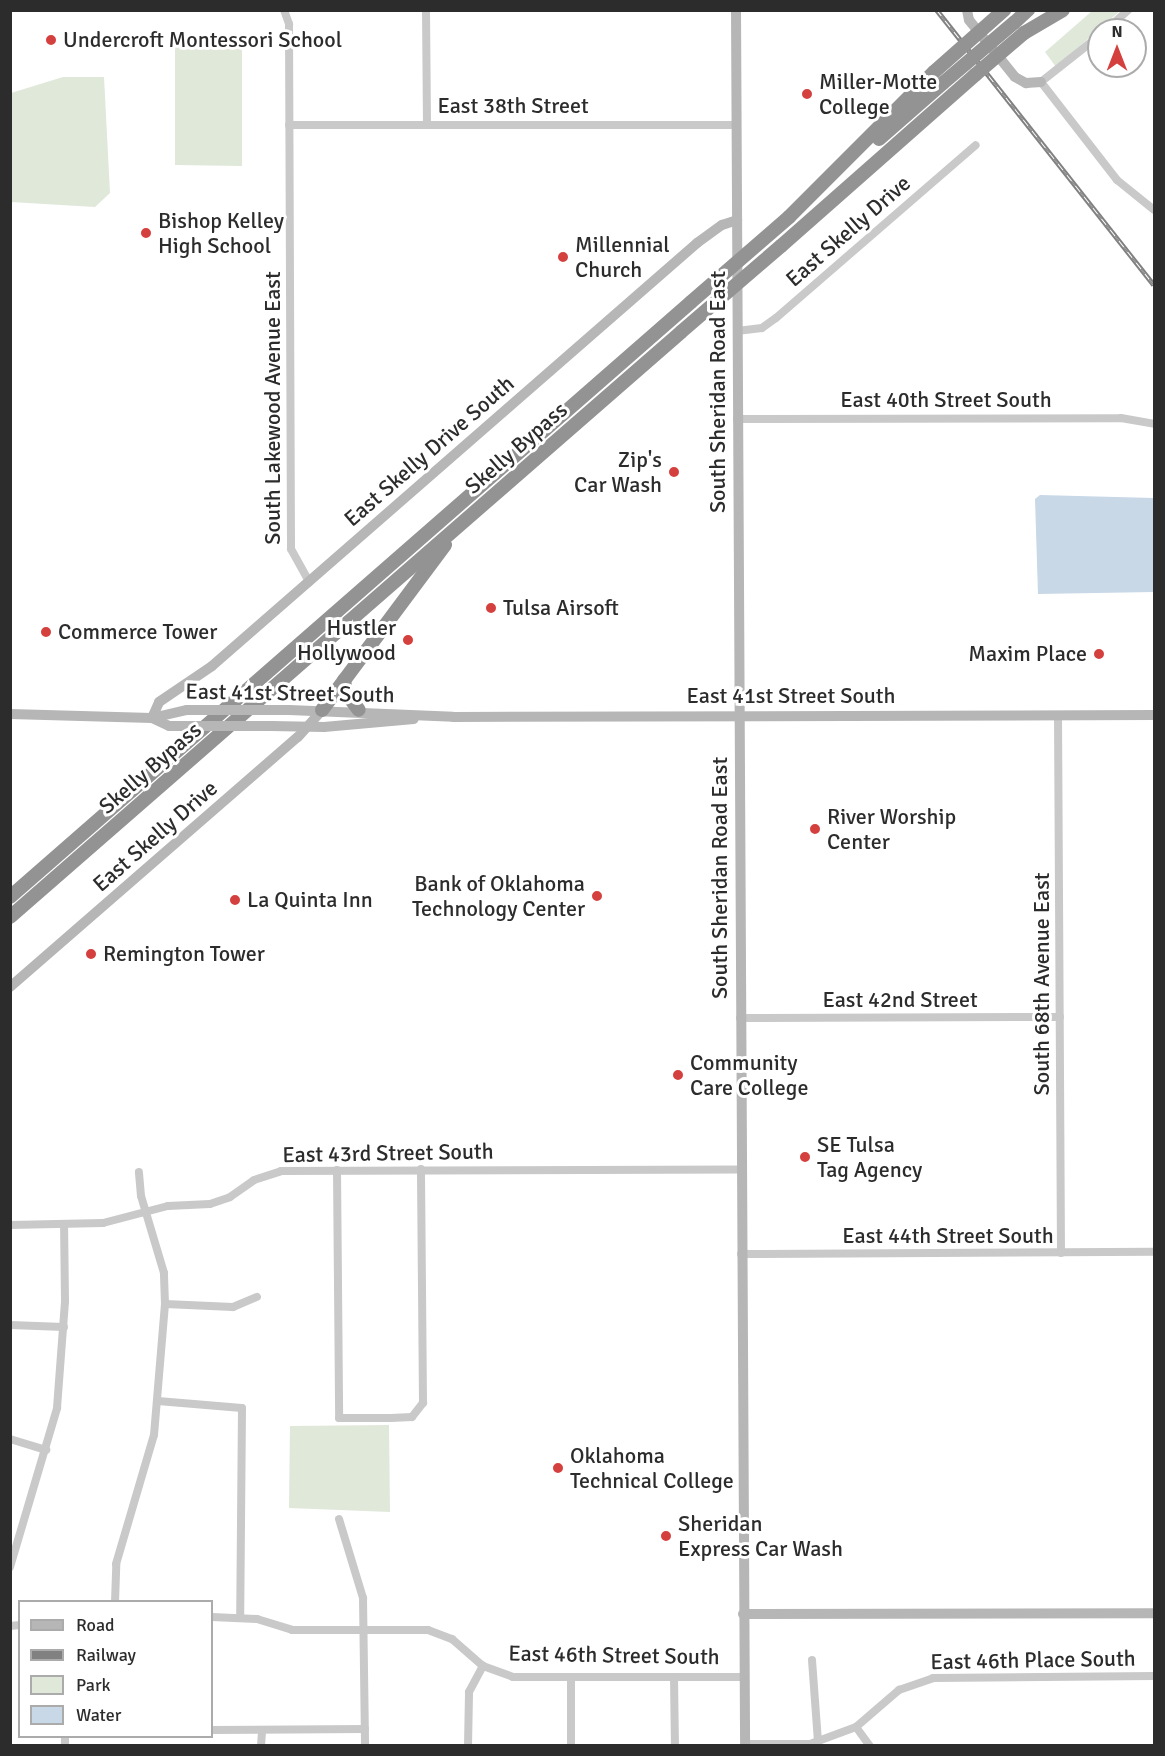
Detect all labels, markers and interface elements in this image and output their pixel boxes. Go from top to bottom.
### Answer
north arrow [1087,18,1147,78]
text: N [1111,22,1123,42]
place label: Undercroft Montessori School [63,27,342,53]
marker: Undercroft Montessori School [44,33,58,47]
place label: Miller-Motte College [819,68,937,119]
marker: Miller-Motte College [800,87,814,101]
street label: East 38th Street [437,93,589,119]
street label: East Skelly Drive [780,170,916,292]
place label: Bishop Kelley High School [158,207,284,258]
marker: Bishop Kelley High School [139,226,153,240]
place label: Millennial Church [575,231,670,282]
marker: Millennial Church [556,250,570,264]
street label: South Lakewood Avenue East [260,271,286,545]
street label: South Sheridan Road East [705,271,731,513]
street label: East Skelly Drive South [339,370,519,532]
street label: East 40th Street South [840,387,1052,413]
street label: Skelly Bypass [460,396,572,500]
place label: Zip's Car Wash [574,446,662,498]
marker: Zip's Car Wash [667,465,681,479]
place label: Tulsa Airsoft [503,595,619,621]
marker: Tulsa Airsoft [484,601,498,615]
place label: Hustler Hollywood [297,614,396,666]
place label: Commerce Tower [58,619,217,645]
marker: Commerce Tower [39,625,53,639]
marker: Hustler Hollywood [401,633,415,647]
place label: Maxim Place [968,641,1087,667]
marker: Maxim Place [1092,647,1106,661]
street label: East 41st Street South [185,678,395,708]
street label: East 41st Street South [686,683,896,709]
street label: Skelly Bypass [94,716,206,820]
street label: South Sheridan Road East [707,757,733,999]
street label: East Skelly Drive [87,775,223,897]
place label: River Worship Center [827,803,956,854]
marker: River Worship Center [808,822,822,836]
place label: Bank of Oklahoma Technology Center [412,870,585,921]
street label: South 68th Avenue East [1029,873,1055,1095]
place label: La Quinta Inn [247,887,373,913]
marker: Bank of Oklahoma Technology Center [590,889,604,903]
marker: La Quinta Inn [228,893,242,907]
place label: Remington Tower [103,941,265,967]
marker: Remington Tower [84,947,98,961]
street label: East 42nd Street [822,987,978,1013]
place label: Community Care College [690,1049,808,1100]
marker: Community Care College [671,1068,685,1082]
place label: SE Tulsa Tag Agency [817,1131,922,1182]
street label: East 43rd Street South [282,1138,494,1168]
marker: SE Tulsa Tag Agency [798,1150,812,1164]
street label: East 44th Street South [842,1223,1054,1249]
place label: Oklahoma Technical College [570,1442,734,1494]
marker: Oklahoma Technical College [551,1461,565,1475]
place label: Sheridan Express Car Wash [678,1510,843,1562]
marker: Sheridan Express Car Wash [659,1529,673,1543]
legend [18,1600,213,1738]
text: Road [76,1614,115,1636]
street label: East 46th Street South [508,1640,720,1670]
text: Railway [76,1644,136,1666]
street label: East 46th Place South [930,1645,1136,1675]
text: Park [76,1674,111,1696]
text: Water [76,1704,121,1726]

